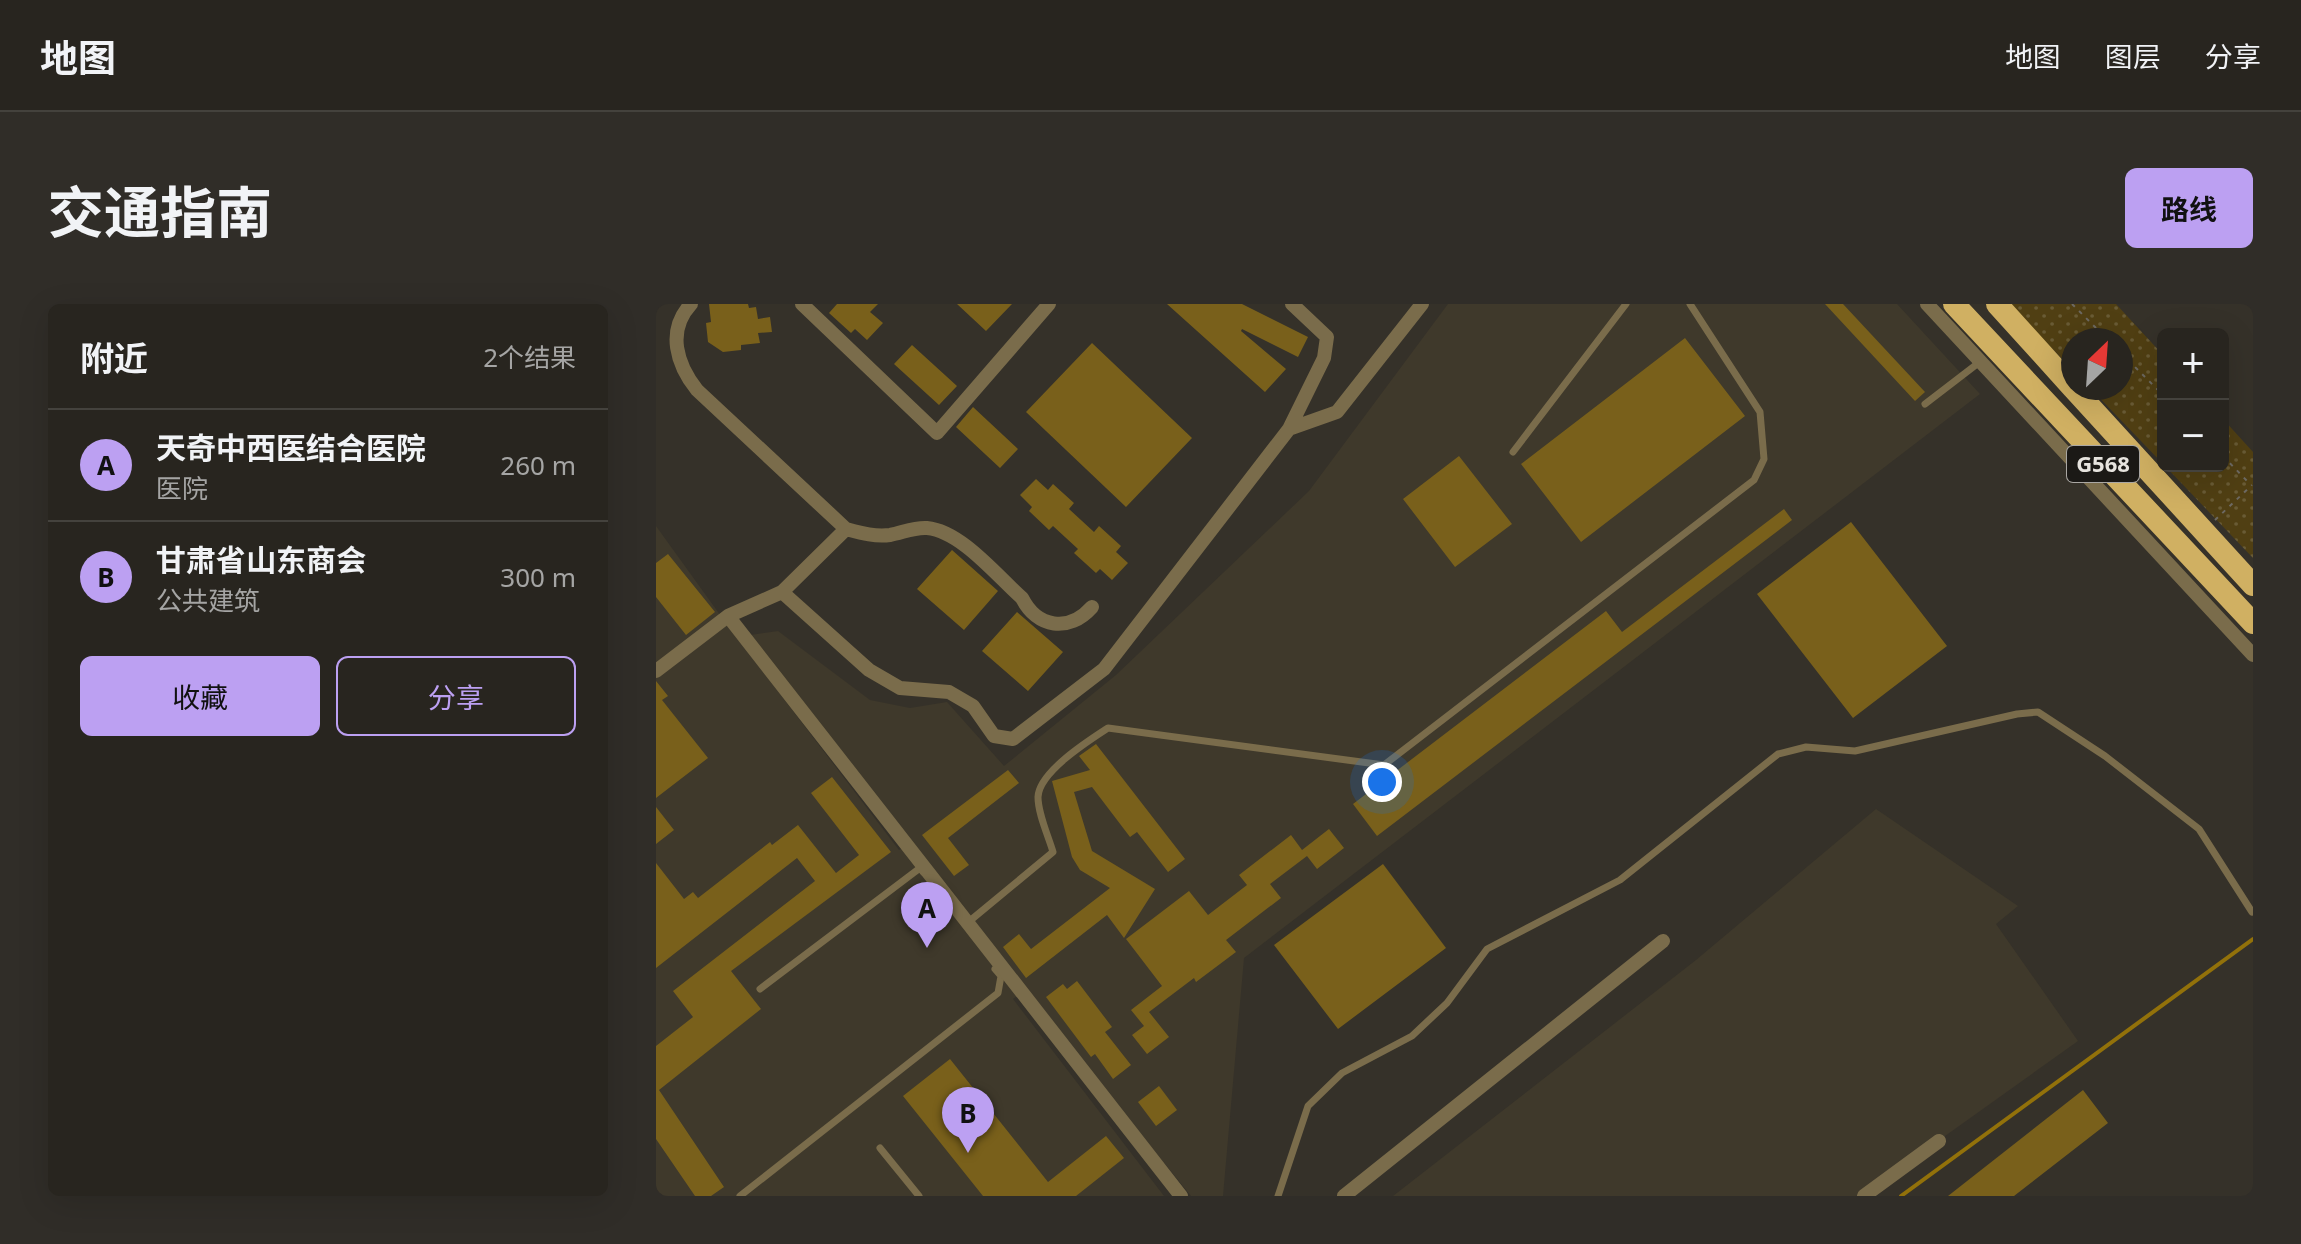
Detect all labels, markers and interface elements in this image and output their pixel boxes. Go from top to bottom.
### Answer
text: 地图 [40,31,116,83]
text: 地图 [2005,37,2061,75]
text: 图层 [2105,37,2161,75]
text: 分享 [2205,37,2261,75]
button: 路线 [2125,168,2253,248]
text: 交通指南 [48,173,272,249]
north arrow [2061,328,2133,400]
map controls [2157,328,2229,472]
button: + [2157,328,2229,400]
text: 附近 [80,335,148,381]
text: 2个结果 [483,339,576,375]
button: − [2157,400,2229,472]
text: 天奇中西医结合医院 [156,427,426,468]
road number: G568 [2067,446,2139,482]
text: A [97,447,115,483]
text: 260 m [500,447,576,483]
text: 医院 [156,470,208,506]
text: 甘肃省山东商会 [156,539,366,580]
text: B [97,559,115,595]
text: 300 m [500,559,576,595]
text: 公共建筑 [156,582,260,618]
button: 收藏 [80,656,320,736]
button: 分享 [336,656,576,736]
your location [1362,762,1402,802]
pin: A [901,882,953,948]
pin: B [942,1087,994,1153]

